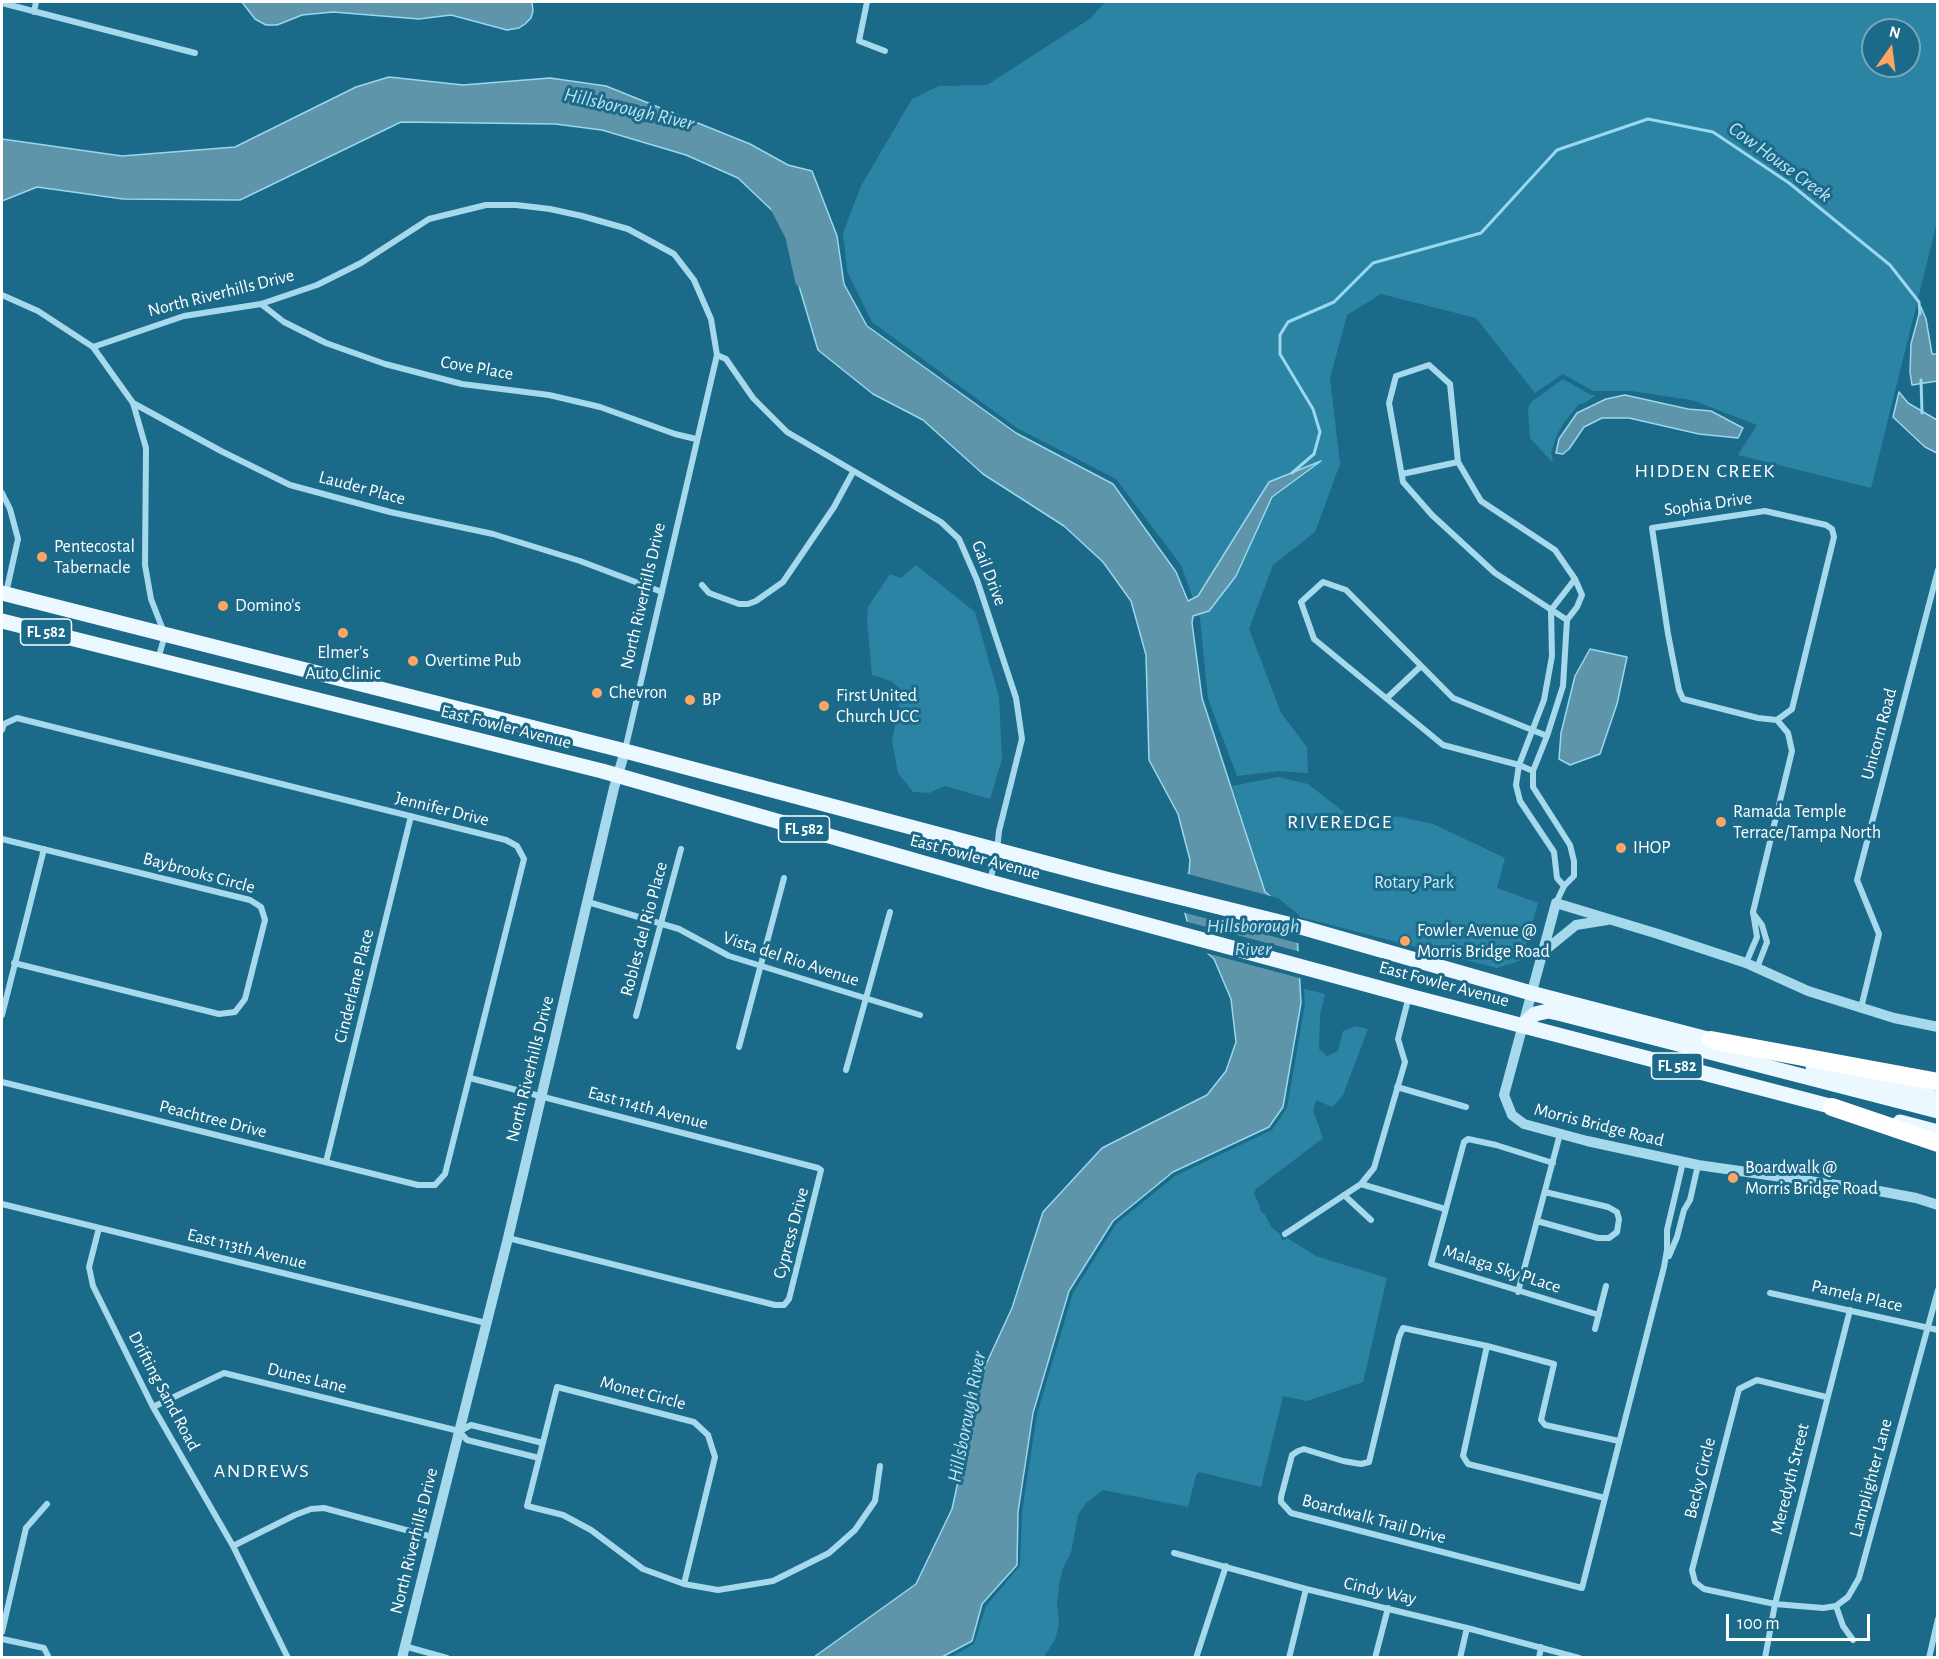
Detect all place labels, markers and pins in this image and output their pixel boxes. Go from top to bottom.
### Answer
place label: Pentecostal Tabernacle [54,536,135,578]
marker: Pentecostal Tabernacle [35,550,49,564]
place label: Domino's [235,595,301,617]
marker: Domino's [216,599,230,613]
marker: Elmer's Auto Clinic [336,626,350,640]
place label: Elmer's Auto Clinic [305,642,381,684]
place label: Overtime Pub [425,650,521,672]
marker: Overtime Pub [406,654,420,668]
place label: Chevron [609,682,667,704]
place label: First United Church UCC [836,685,919,728]
marker: Chevron [590,686,604,700]
place label: BP [702,689,721,711]
marker: BP [683,693,697,707]
marker: First United Church UCC [817,699,831,713]
place label: Ramada Temple Terrace/Tampa North [1733,801,1881,844]
marker: Ramada Temple Terrace/Tampa North [1714,815,1728,829]
place label: IHOP [1633,837,1671,859]
marker: IHOP [1614,841,1628,855]
place label: Fowler Avenue @ Morris Bridge Road [1417,920,1550,962]
marker: Fowler Avenue @ Morris Bridge Road [1398,934,1412,948]
place label: Boardwalk @ Morris Bridge Road [1745,1157,1878,1200]
marker: Boardwalk @ Morris Bridge Road [1726,1171,1740,1185]

